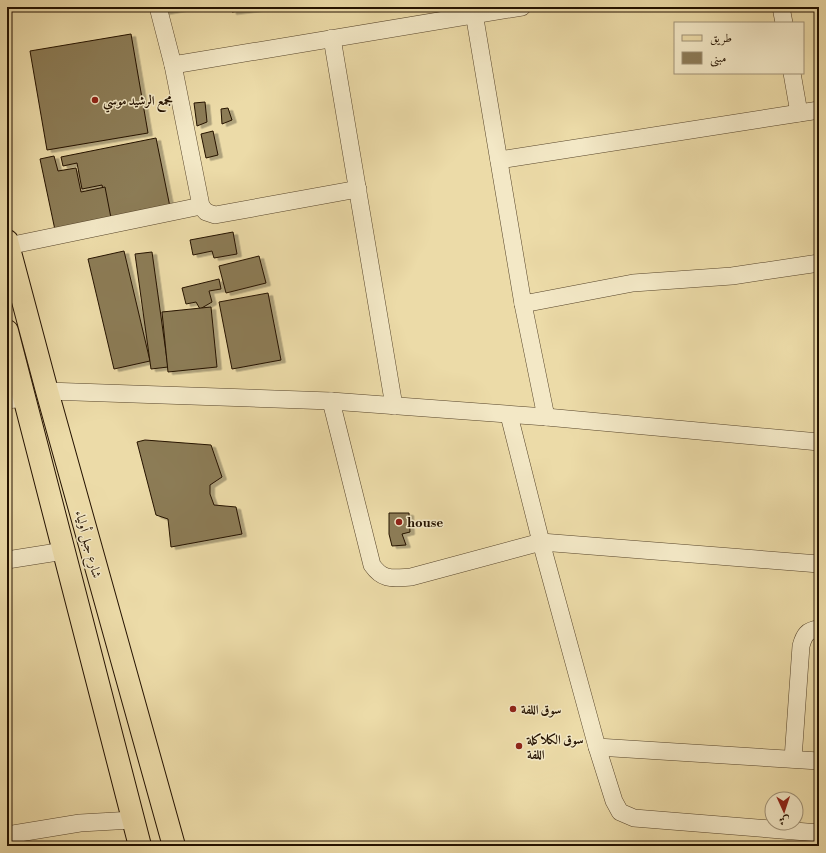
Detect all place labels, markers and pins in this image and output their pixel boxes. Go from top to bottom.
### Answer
place label: مجمع الرشيد موسي [103,93,173,113]
marker: مجمع الرشيد موسي [90,95,100,105]
place label: house [407,515,443,531]
marker: house [394,517,404,527]
place label: سوق اللفة [521,702,561,718]
marker: سوق اللفة [508,704,518,714]
place label: سوق الكلاكلة اللفة [526,732,584,763]
marker: سوق الكلاكلة اللفة [514,741,524,751]

